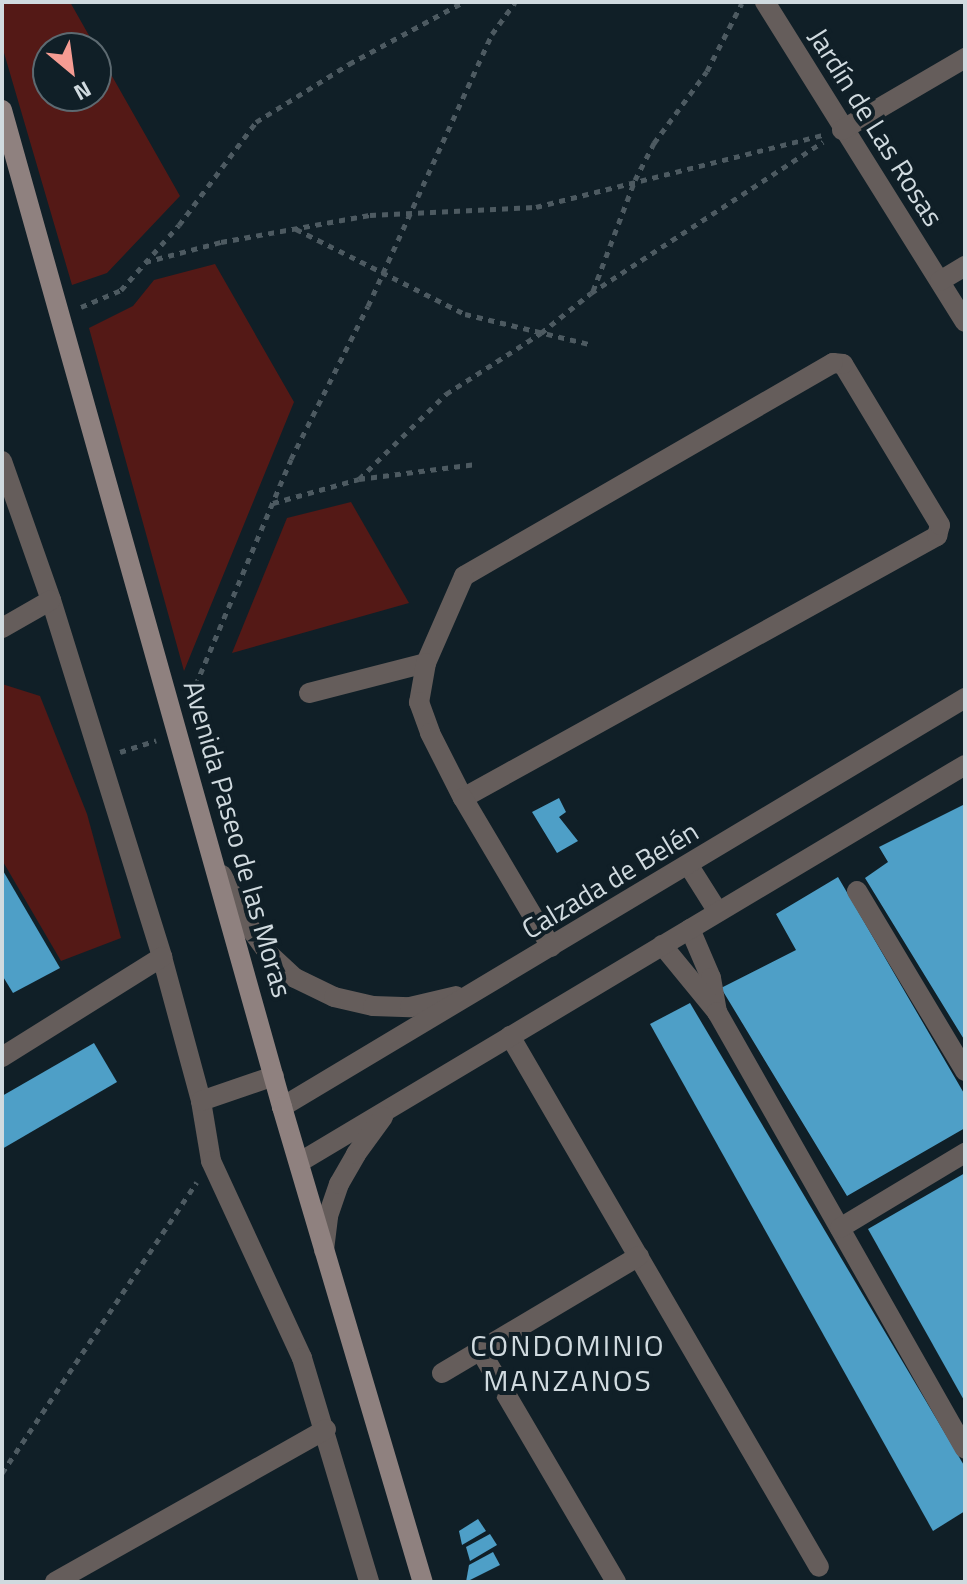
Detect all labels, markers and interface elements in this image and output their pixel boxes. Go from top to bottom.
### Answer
street label: Jardín de Las Rosas [802,22,950,232]
north arrow [32,32,112,112]
text: N [68,73,98,110]
street label: Avenida Paseo de las Moras [177,677,299,1001]
street label: Calzada de Belén [516,814,704,946]
district label: CONDOMINIO MANZANOS [470,1327,666,1398]

